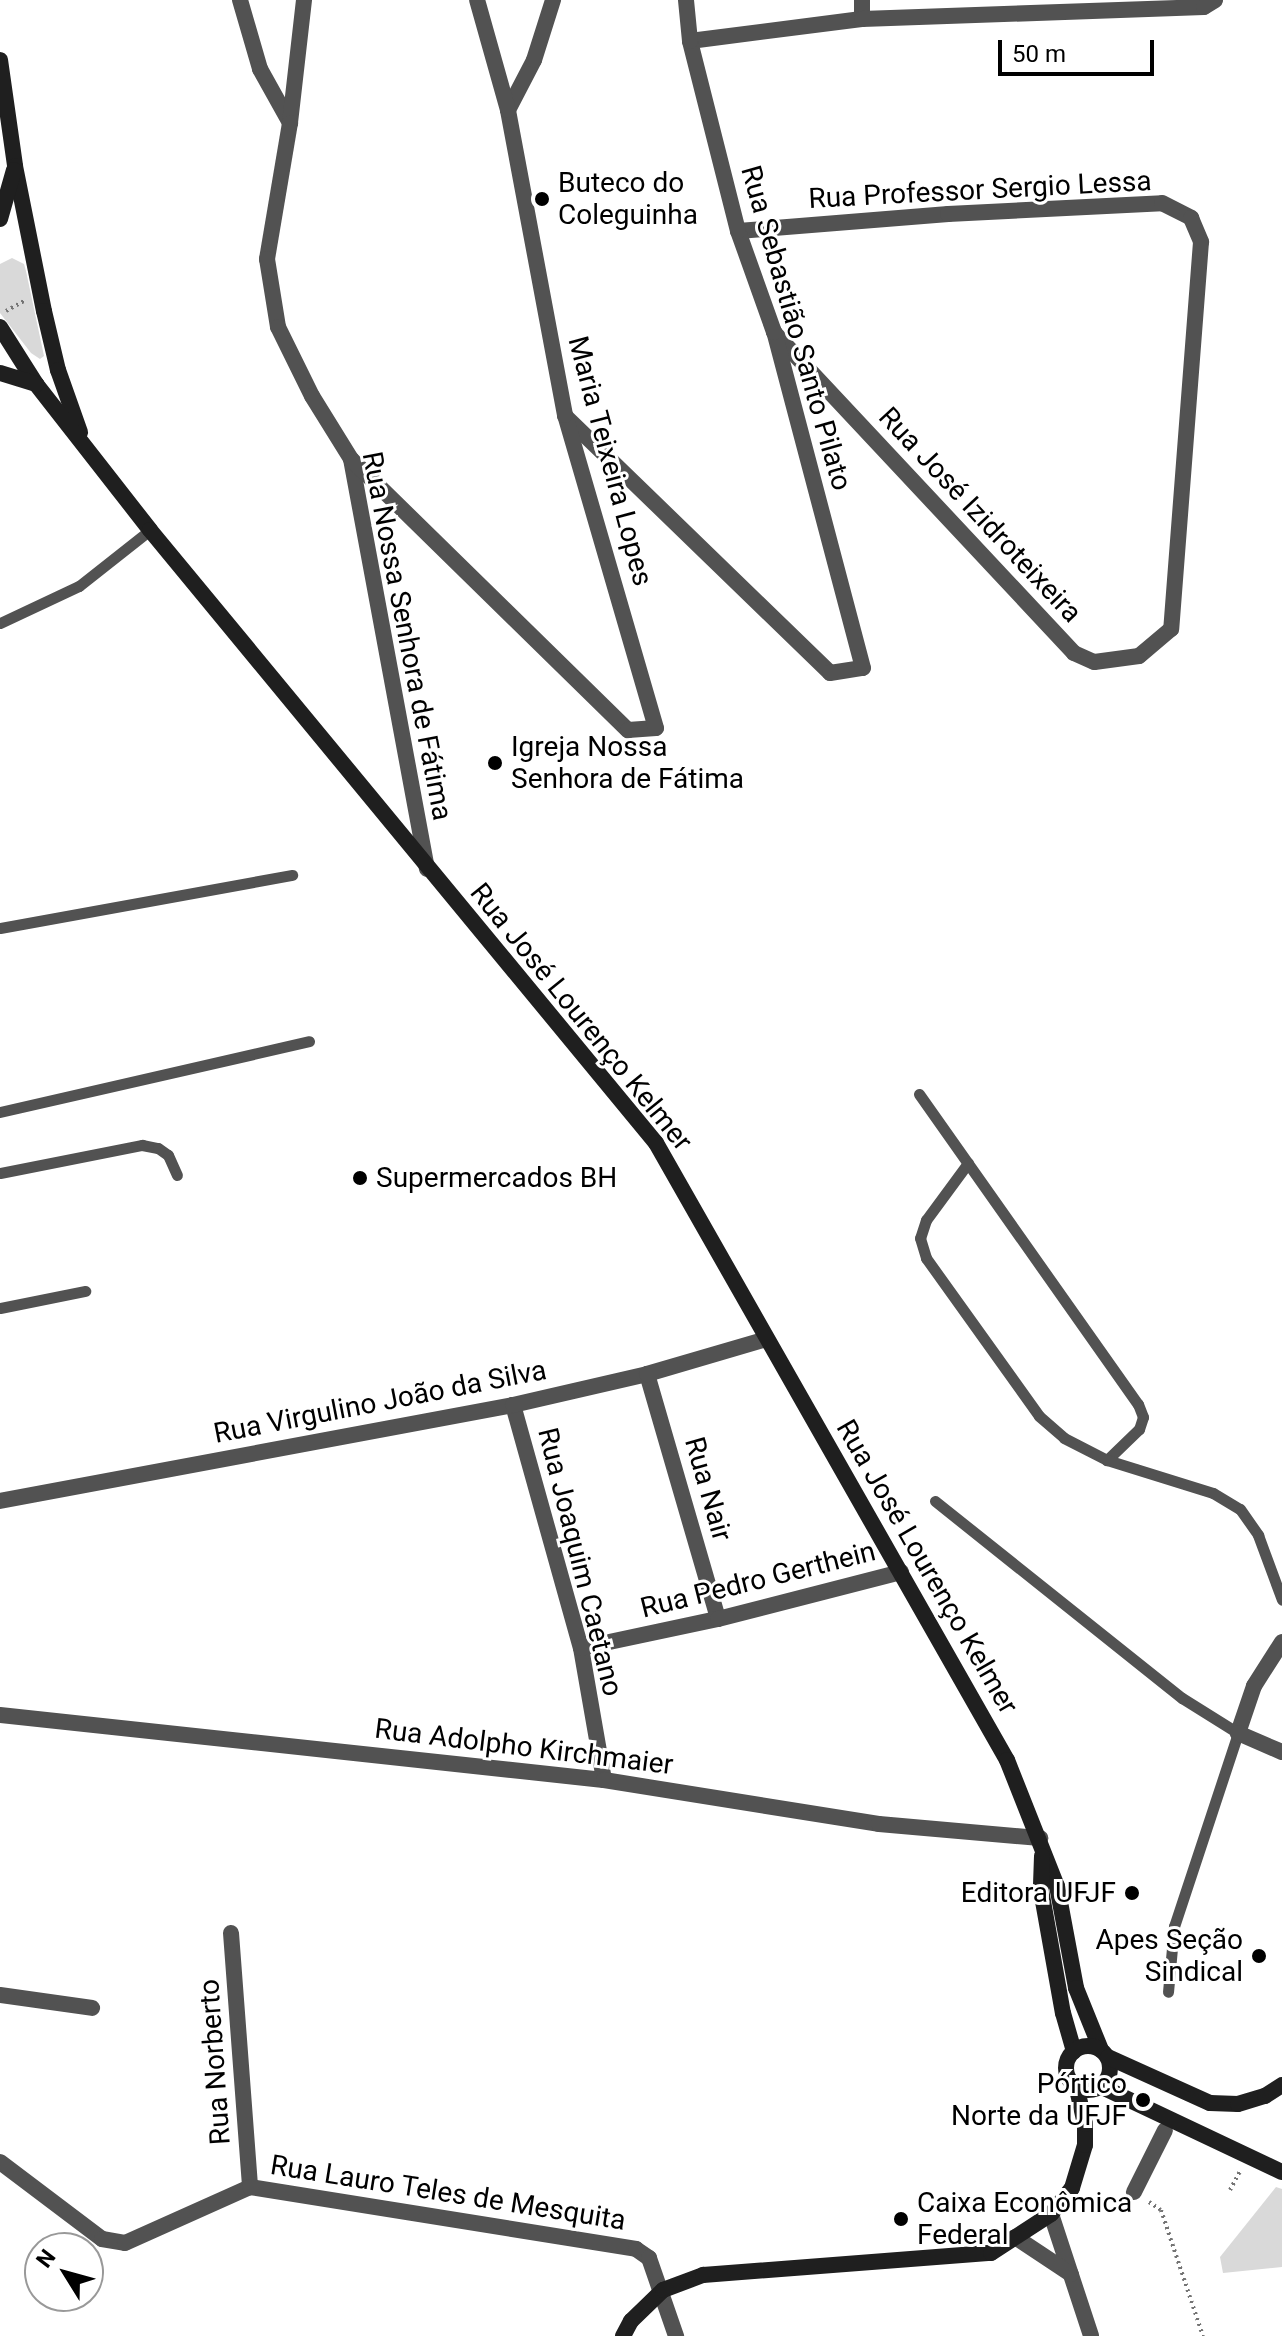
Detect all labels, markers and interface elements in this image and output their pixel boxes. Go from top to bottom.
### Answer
scale bar [1002,24,1158,74]
text: 50 m [1012,40,1066,68]
street label: Rua Sebastião Santo Pilato [733,162,859,494]
street label: Rua Professor Sergio Lessa [808,164,1152,216]
place label: Buteco do Coleguinha [558,166,698,232]
marker: Buteco do Coleguinha [533,190,551,208]
street label: Maria Teixeira Lopes [560,332,660,590]
street label: Rua José Izidroteixeira [872,400,1088,630]
street label: Rua Nossa Senhora de Fátima [355,449,459,823]
place label: Igreja Nossa Senhora de Fátima [511,730,744,796]
marker: Igreja Nossa Senhora de Fátima [486,754,504,772]
street label: Rua José Lourenço Kelmer [463,877,699,1157]
place label: Supermercados BH [376,1161,617,1195]
marker: Supermercados BH [351,1169,369,1187]
street label: Rua Virgulino João da Silva [211,1353,549,1451]
street label: Rua José Lourenço Kelmer [829,1414,1025,1720]
street label: Rua Joaquim Caetano [530,1424,630,1700]
street label: Rua Nair [677,1433,739,1545]
street label: Rua Pedro Gerthein [637,1535,879,1625]
street label: Rua Adolpho Kirchmaier [373,1712,675,1782]
place label: Editora UFJF [961,1876,1116,1910]
marker: Editora UFJF [1123,1884,1141,1902]
place label: Apes Seção Sindical [1095,1923,1243,1989]
marker: Apes Seção Sindical [1250,1947,1268,1965]
street label: Rua Norberto [192,1978,238,2146]
place label: Pórtico Norte da UFJF [951,2067,1127,2133]
marker: Pórtico Norte da UFJF [1134,2091,1152,2109]
street label: Rua Lauro Teles de Mesquita [268,2148,628,2238]
place label: Caixa Econômica Federal [917,2186,1132,2252]
marker: Caixa Econômica Federal [892,2210,910,2228]
north arrow [24,2232,104,2312]
text: N [31,2245,61,2272]

